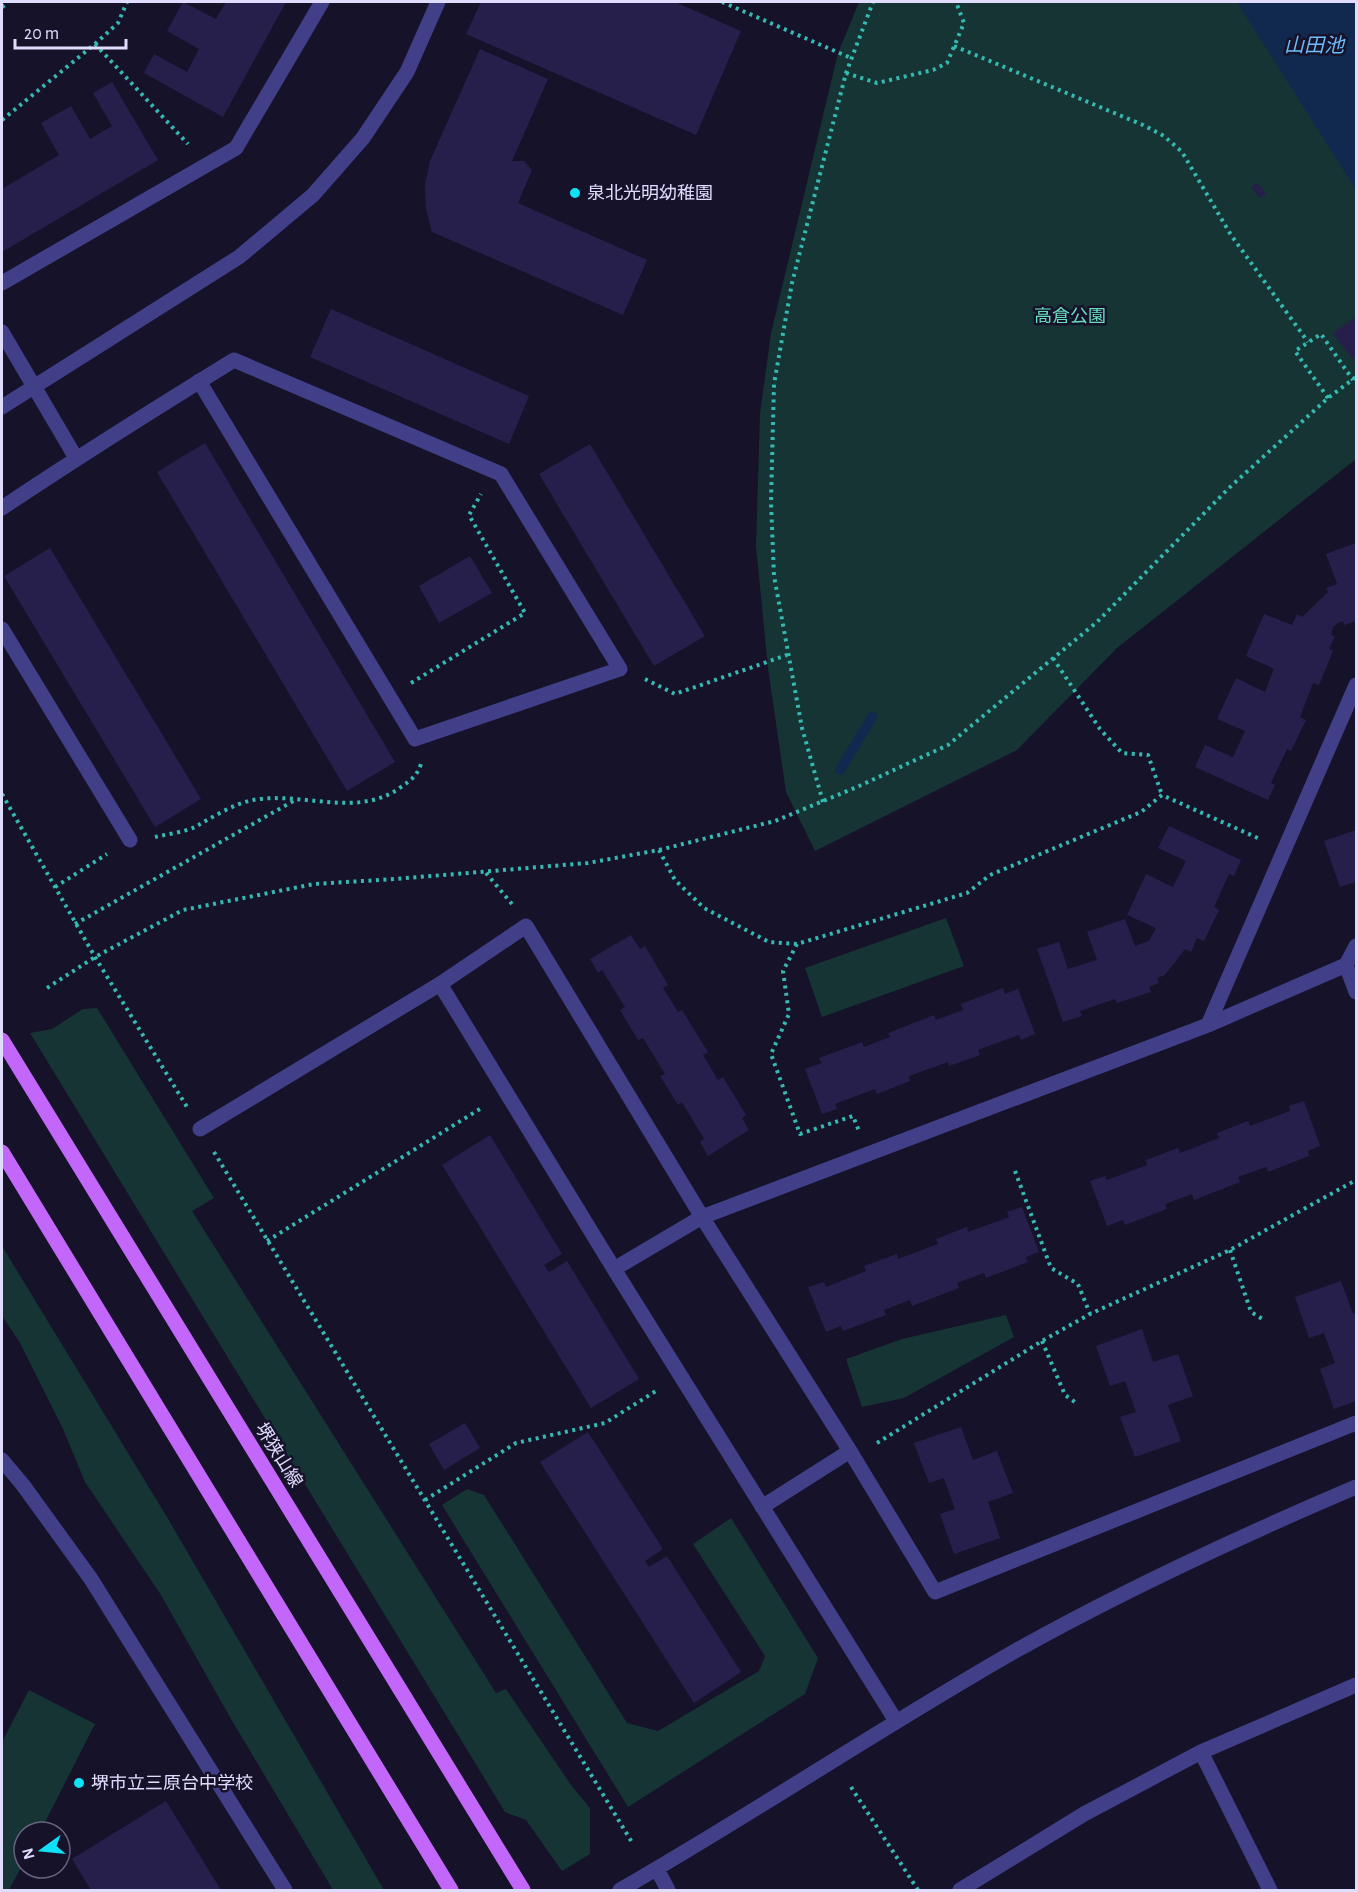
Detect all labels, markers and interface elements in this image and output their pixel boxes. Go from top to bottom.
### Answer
scale bar [15,12,126,50]
text: 20 m [24,25,59,43]
water label: 山田池 [1284,35,1346,56]
place label: 泉北光明幼稚園 [587,183,713,203]
marker: 泉北光明幼稚園 [568,186,582,200]
park label: 高倉公園 [1034,307,1106,326]
street label: 堺狭山線 [251,1419,307,1491]
place label: 堺市立三原台中学校 [91,1773,253,1793]
marker: 堺市立三原台中学校 [72,1776,86,1790]
north arrow [12,1820,72,1880]
text: N [19,1846,38,1861]

